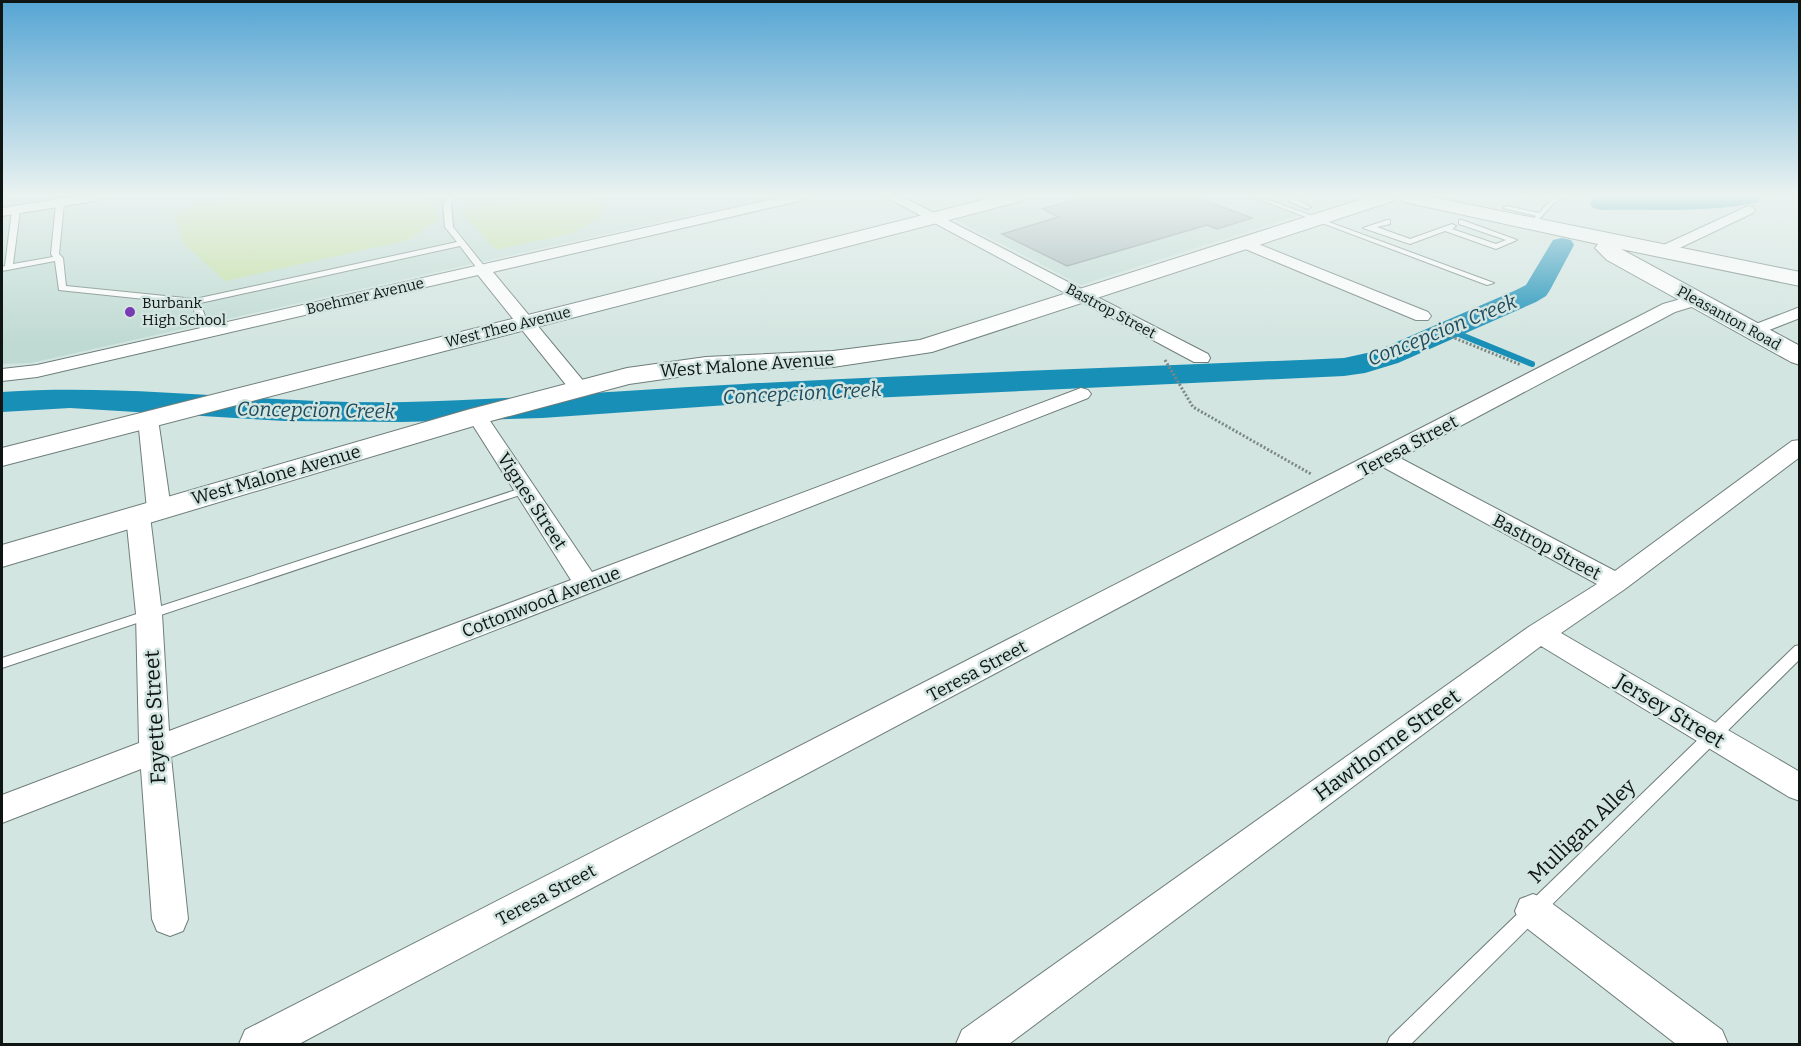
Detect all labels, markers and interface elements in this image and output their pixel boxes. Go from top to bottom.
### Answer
street label: Boehmer Avenue [304,274,426,318]
street label: Bastrop Street [1063,280,1160,343]
street label: Pleasanton Road [1674,282,1784,354]
water label: Concepcion Creek [1364,289,1520,371]
place label: Burbank High School [142,294,226,329]
street label: West Theo Avenue [443,303,573,351]
marker: Burbank High School [123,305,137,319]
street label: West Malone Avenue [659,348,835,382]
water label: Concepcion Creek [722,377,882,409]
water label: Concepcion Creek [236,397,396,423]
street label: Teresa Street [1354,410,1462,481]
street label: West Malone Avenue [189,440,363,510]
street label: Vignes Street [493,448,572,554]
street label: Bastrop Street [1489,509,1605,585]
street label: Cottonwood Avenue [459,562,623,642]
street label: Teresa Street [923,635,1031,706]
street label: Fayette Street [138,649,171,785]
street label: Jersey Street [1610,668,1730,754]
street label: Hawthorne Street [1309,683,1465,807]
street label: Mulligan Alley [1523,773,1642,889]
street label: Teresa Street [492,859,600,930]

